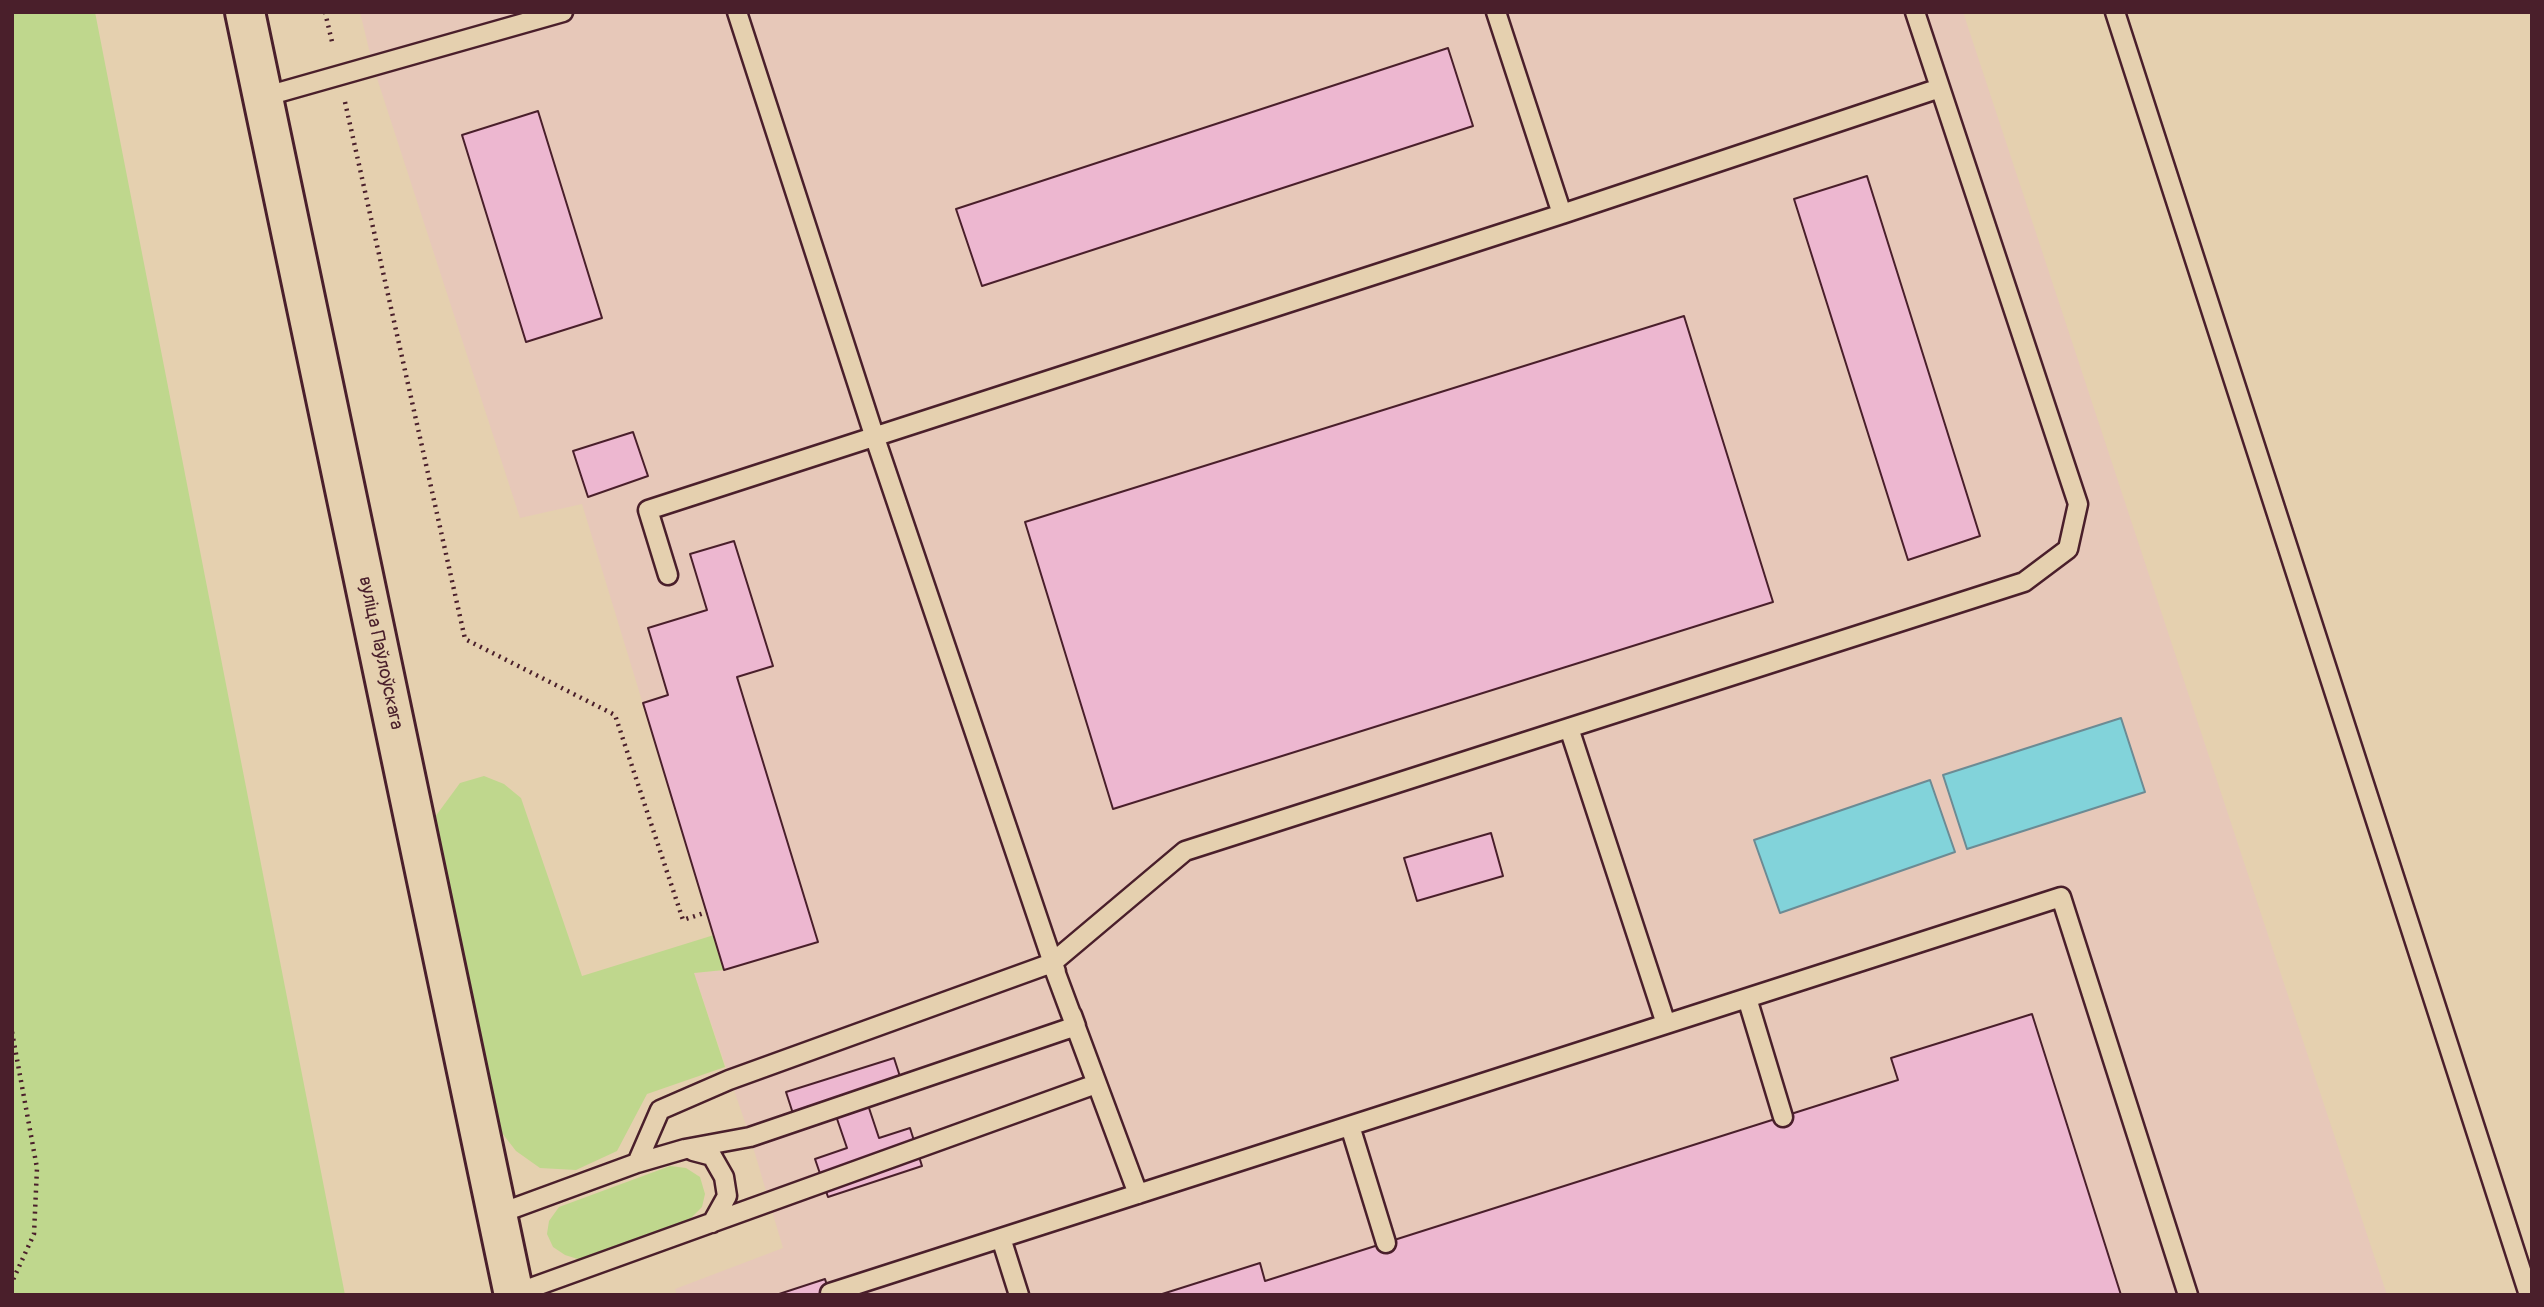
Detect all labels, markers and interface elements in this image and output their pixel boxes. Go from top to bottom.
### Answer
street label: вуліца Паўлоўскага [353,574,407,732]

